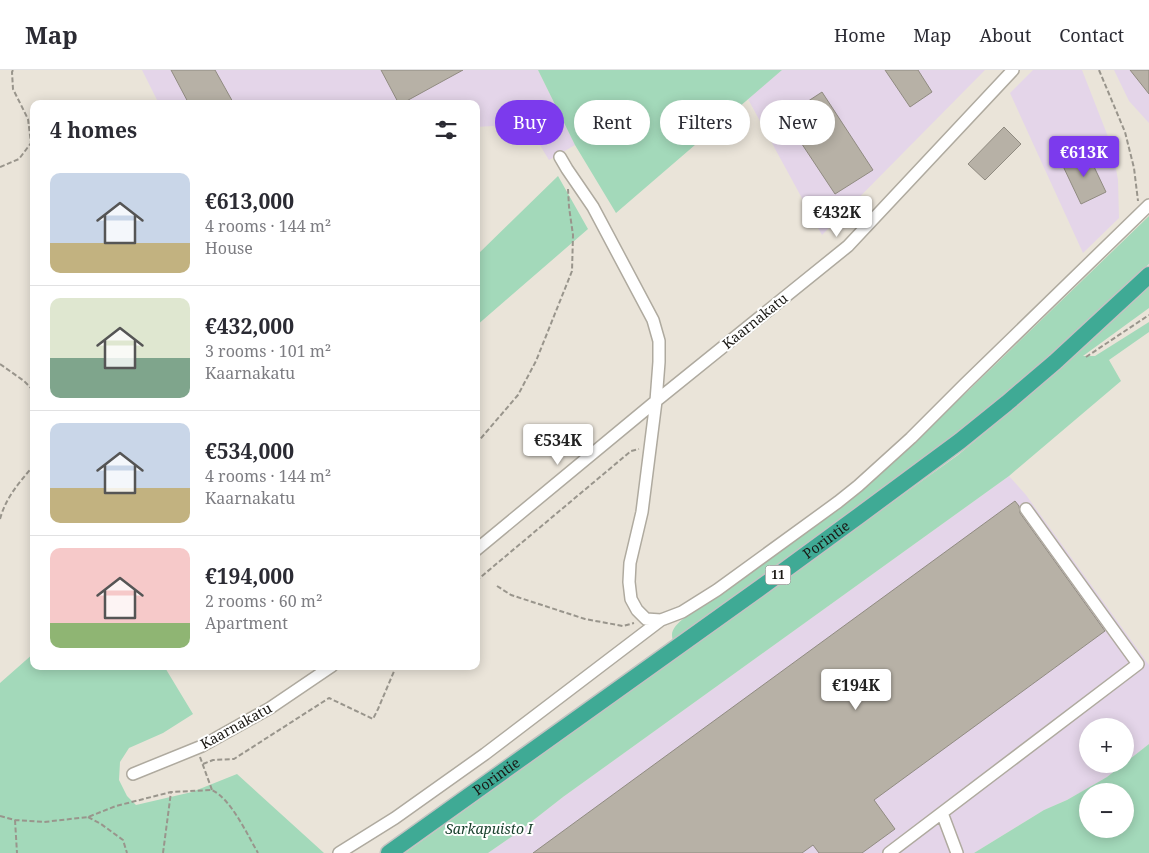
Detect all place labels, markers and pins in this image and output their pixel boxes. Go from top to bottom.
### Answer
pin: €613K [1049,136,1119,178]
pin: €432K [802,196,872,238]
pin: €534K [523,424,593,466]
pin: €194K [821,668,891,711]

